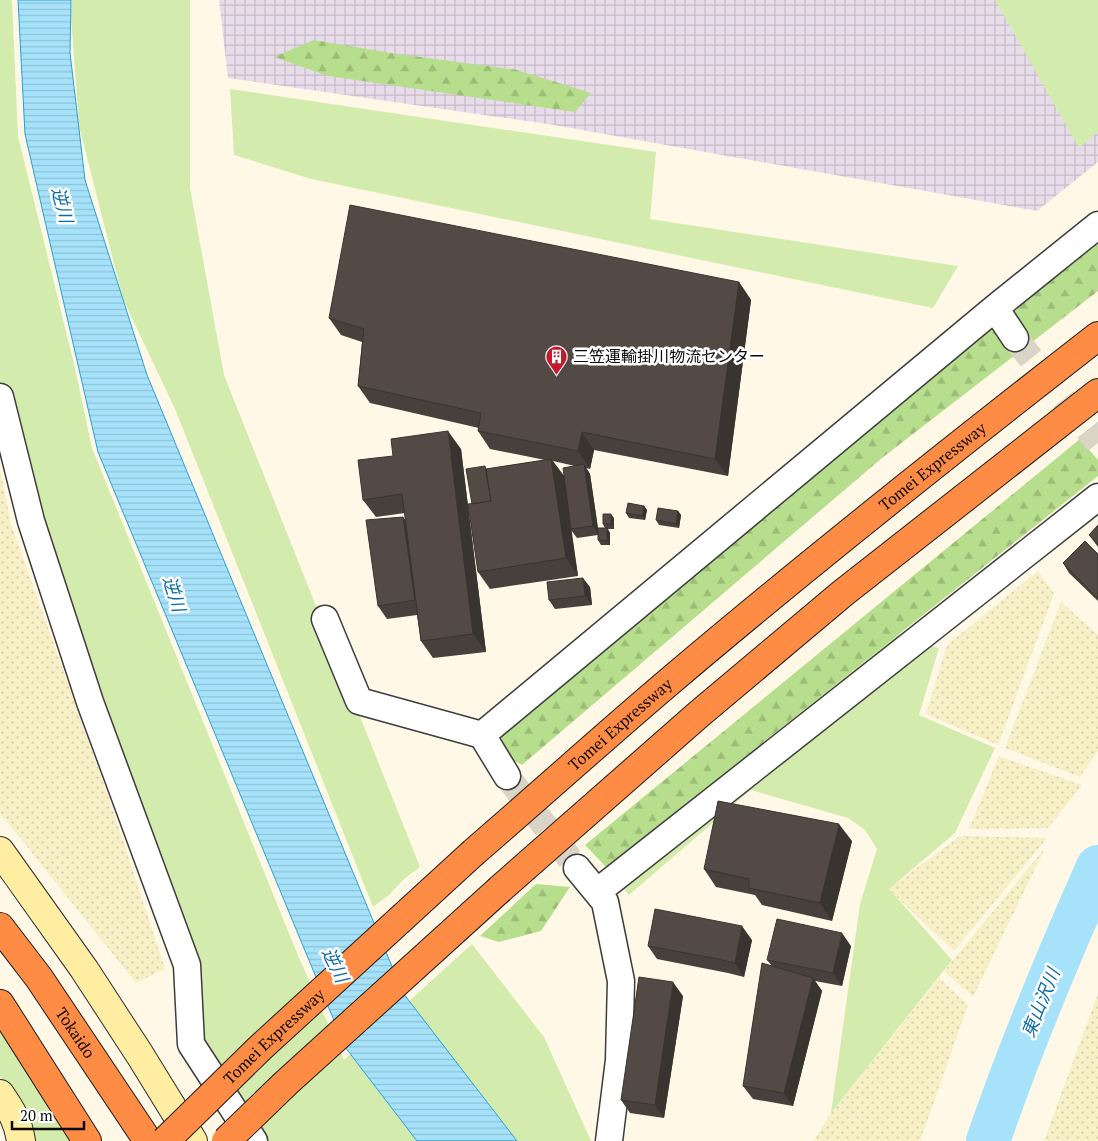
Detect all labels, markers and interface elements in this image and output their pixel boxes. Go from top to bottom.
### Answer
water label: 逆川 [47,184,79,227]
building icon: 三笠運輸掛川物流センター [545,344,569,375]
place label: 三笠運輸掛川物流センター [573,345,765,367]
street label: Tomei Expressway [874,416,991,516]
water label: 逆川 [158,573,192,616]
street label: Tomei Expressway [563,672,677,776]
water label: 逆川 [317,943,355,988]
water label: 東山沢川 [1015,963,1065,1040]
street label: Tomei Expressway [218,983,330,1089]
street label: Tokaido [51,1003,101,1062]
scale bar [12,1098,85,1130]
text: 20 m [20,1105,53,1125]

